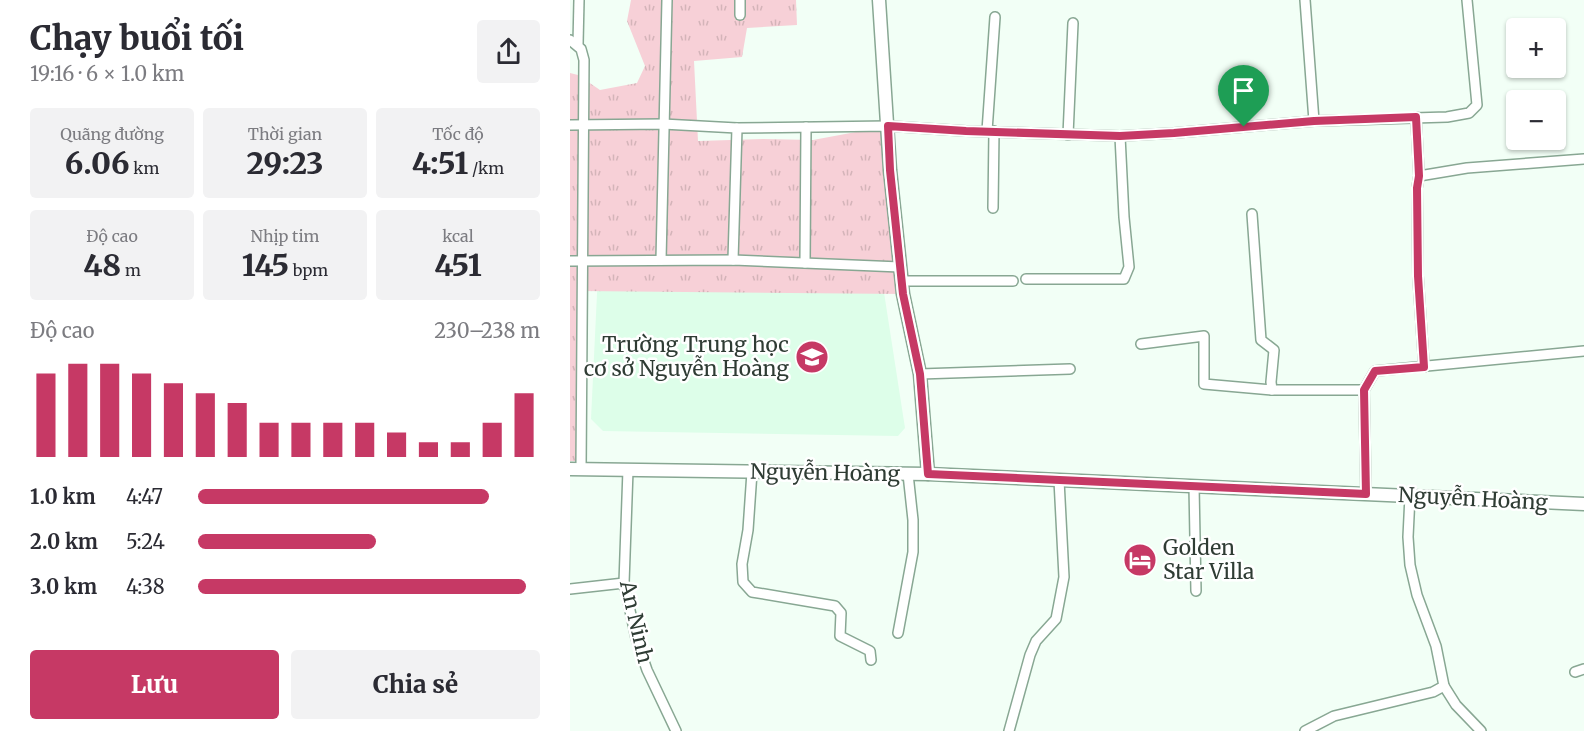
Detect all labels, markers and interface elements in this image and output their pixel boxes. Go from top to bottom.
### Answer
text: Chạy buổi tối [30,18,244,59]
map controls [1506,18,1566,150]
button: + [1506,18,1566,78]
button: share [477,20,540,83]
text: 19:16 · 6 × 1.0 km [30,61,184,86]
pin [1218,65,1269,127]
icon: arrive [1227,74,1260,107]
button: − [1506,90,1566,150]
text: Quãng đường [60,124,164,144]
text: Thời gian [248,124,322,144]
text: Tốc độ [432,124,484,144]
text: 6.06 [65,144,129,182]
text: 29:23 [246,144,324,182]
text: 4:51 [412,144,468,182]
text: km [129,158,159,178]
text: /km [468,158,504,178]
text: Độ cao [86,226,138,246]
text: Nhịp tim [251,226,319,246]
text: kcal [442,226,474,246]
text: 48 [83,246,121,284]
text: 145 [242,246,289,284]
text: 451 [434,246,482,284]
text: m [121,260,141,280]
text: bpm [289,260,328,280]
text: Độ cao [30,318,94,343]
text: 230–238 m [434,318,540,343]
place label: Trường Trung học cơ sở Nguyễn Hoàng [584,331,789,382]
school or university icon: Trường Trung học cơ sở Nguyễn Hoàng [794,339,830,375]
street label: Nguyễn Hoàng [750,457,901,487]
street label: Nguyễn Hoàng [1397,480,1549,516]
text: 1.0 km [30,484,96,509]
text: 4:47 [126,484,163,509]
text: 2.0 km [30,529,98,554]
text: 5:24 [126,529,165,554]
place label: Golden Star Villa [1163,534,1254,585]
hotel icon: Golden Star Villa [1122,542,1158,578]
text: 3.0 km [30,574,97,599]
text: 4:38 [126,574,165,599]
street label: An Ninh [614,577,659,666]
button: Lưu [30,650,279,719]
button: Chia sẻ [291,650,540,719]

